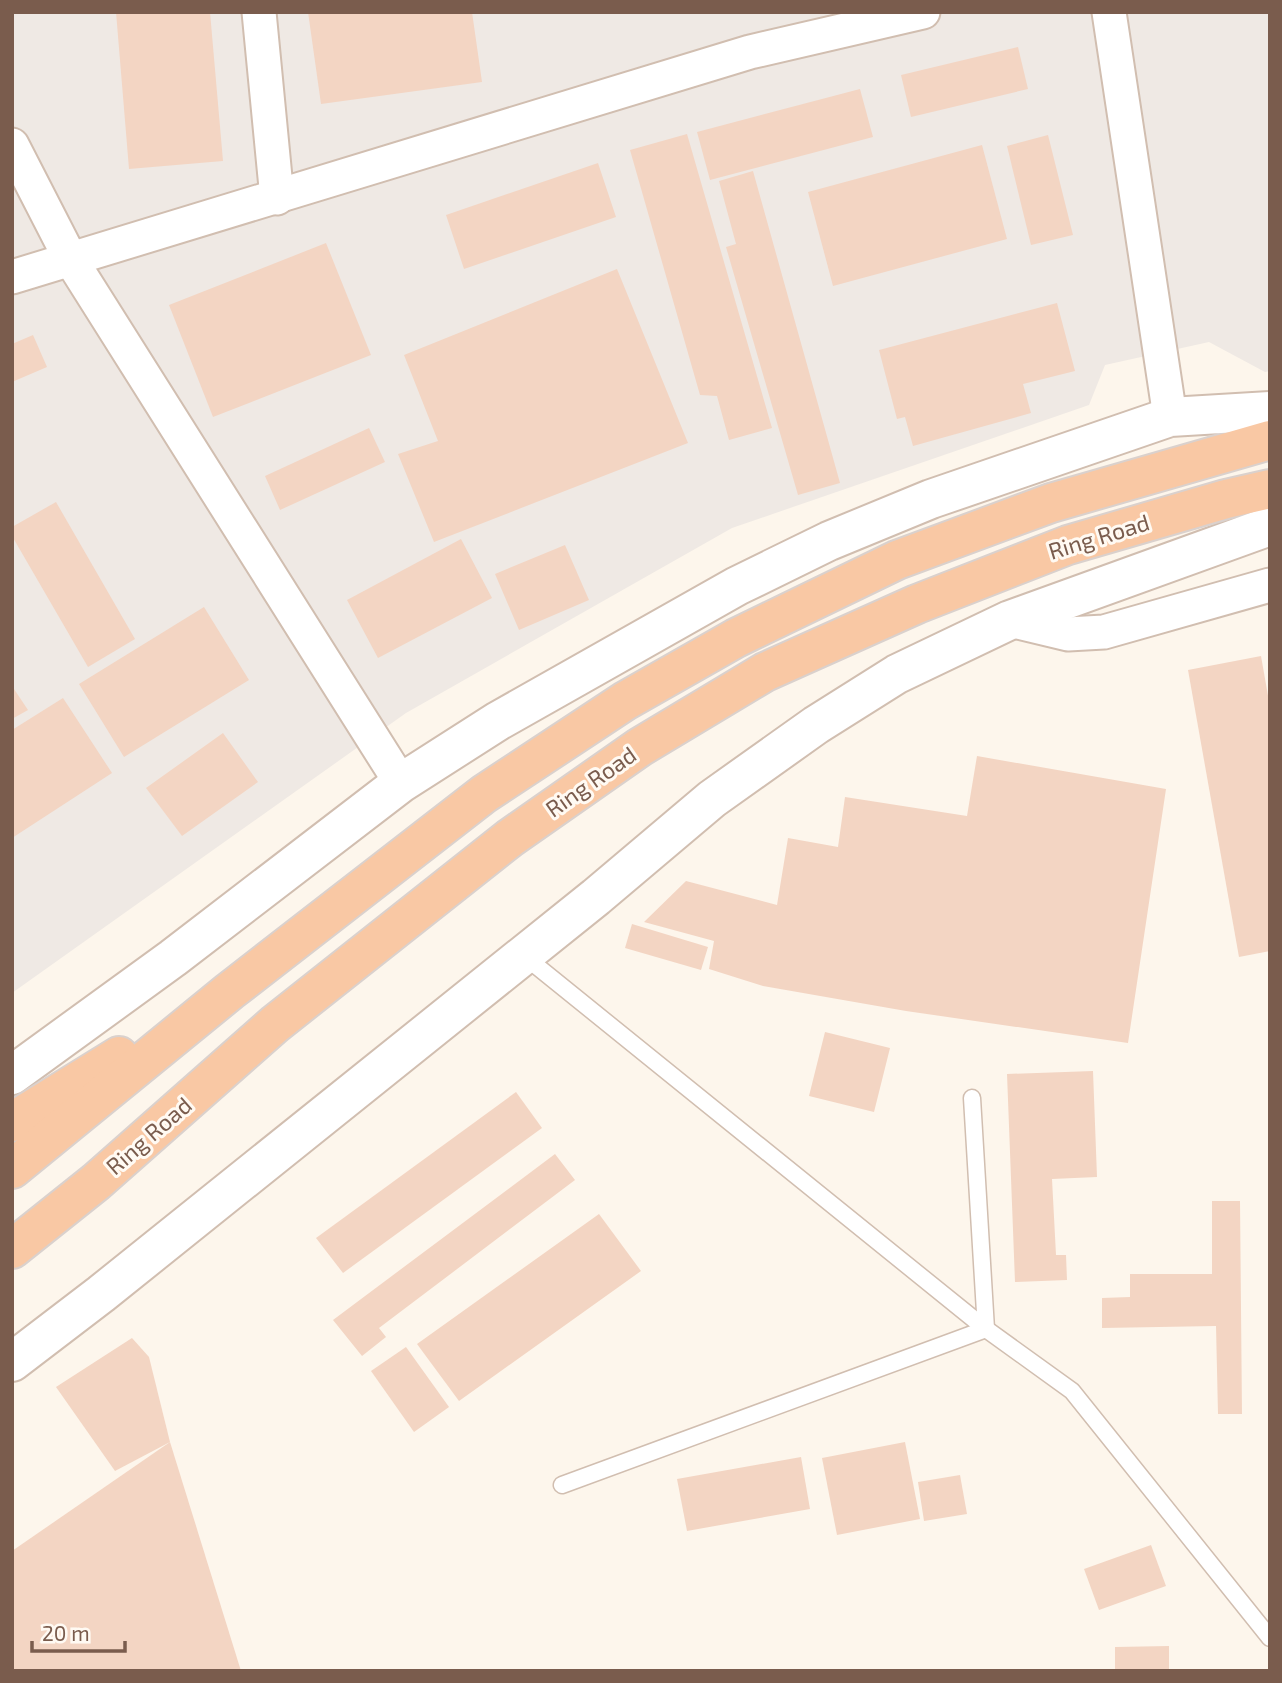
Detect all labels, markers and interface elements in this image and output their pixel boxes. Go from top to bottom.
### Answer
street label: Ring Road [1045,507,1153,565]
street label: Ring Road [540,740,641,823]
street label: Ring Road [100,1090,197,1180]
scale bar [32,1610,124,1654]
text: 20 m [42,1620,90,1645]

